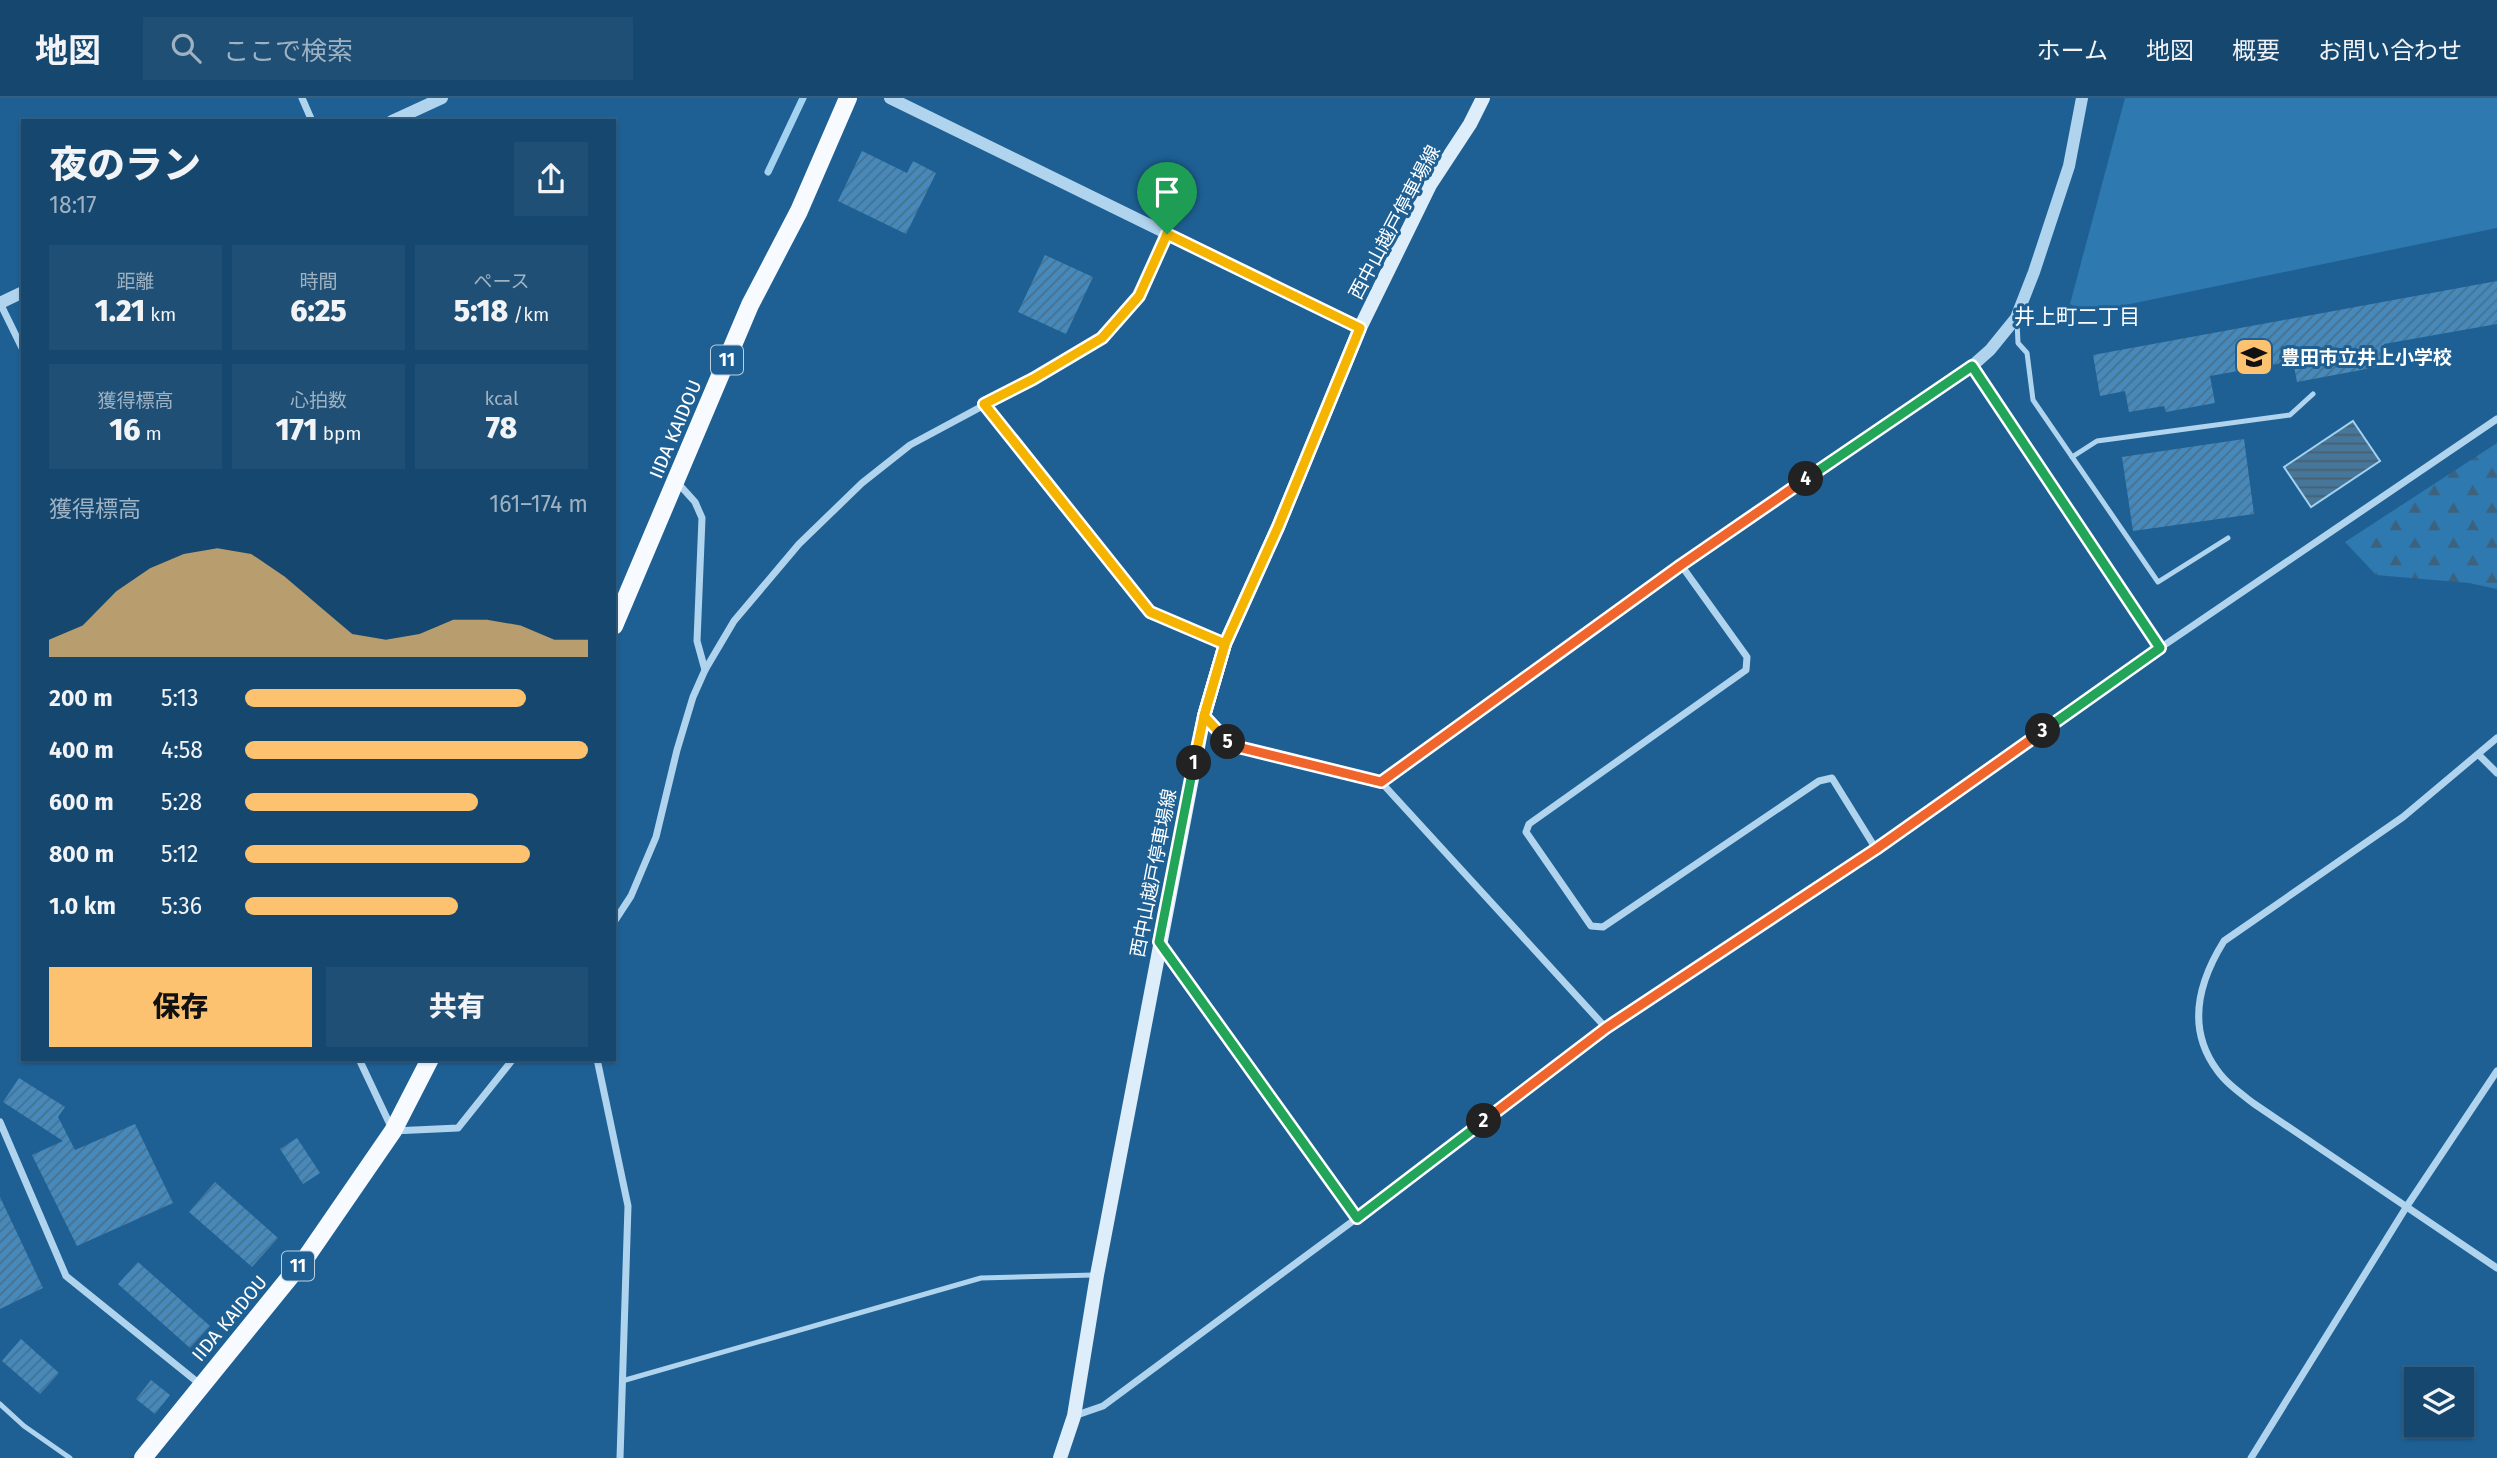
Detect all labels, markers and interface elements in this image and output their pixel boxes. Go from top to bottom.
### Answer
search box [143,17,633,80]
icon: search [167,29,205,67]
text: 地図 [35,31,101,71]
text: ここで検索 [223,36,353,67]
text: ホーム [2037,37,2108,65]
text: 地図 [2146,37,2194,65]
text: 概要 [2232,37,2280,65]
text: お問い合わせ [2318,37,2462,65]
street label: 西中山越戸停車場線 [1344,141,1445,303]
text: 夜のラン [49,142,201,188]
button: share [514,142,588,216]
pin [1137,162,1197,234]
icon: arrive [1148,173,1186,211]
text: 18:17 [49,191,96,219]
text: 距離 [116,270,155,293]
text: 時間 [299,270,338,293]
text: ペース [473,270,530,293]
text: 1.21 [95,293,145,329]
text: 6:25 [290,293,347,329]
text: 5:18 [454,293,508,329]
text: km [145,303,176,326]
text: /km [508,303,549,326]
district label: 井上町二丁目 [2014,304,2140,330]
school or university icon: 豊田市立井上小学校 [2233,336,2275,378]
road number: 11 [711,346,743,374]
place label: 豊田市立井上小学校 [2281,346,2452,369]
street label: IIDA KAIDOU [644,376,707,482]
text: kcal [484,387,519,410]
text: 獲得標高 [97,389,174,412]
text: 心拍数 [290,389,347,412]
text: 78 [486,410,517,446]
text: 16 [109,412,141,448]
text: 171 [275,412,318,448]
text: m [141,422,162,445]
text: bpm [318,422,362,445]
pin: 4 [1788,462,1824,496]
text: 4 [1800,467,1811,490]
text: 161–174 m [489,490,588,518]
text: 獲得標高 [49,495,141,523]
text: 200 m [49,684,113,712]
text: 5:13 [161,684,199,712]
pin: 3 [2025,714,2060,748]
text: 3 [2038,719,2047,742]
pin: 5 [1210,724,1246,760]
text: 5 [1222,730,1233,753]
text: 400 m [49,736,114,764]
text: 4:58 [161,736,203,764]
pin: 1 [1176,746,1212,780]
text: 1 [1189,751,1198,774]
street label: 西中山越戸停車場線 [1126,787,1181,959]
text: 600 m [49,788,114,816]
text: 5:28 [161,788,202,816]
text: 800 m [49,840,114,868]
text: 5:12 [161,840,198,868]
text: 1.0 km [49,892,116,920]
text: 5:36 [161,892,202,920]
button: 保存 [49,967,312,1047]
button: 共有 [326,967,588,1047]
pin: 2 [1466,1104,1502,1138]
text: 2 [1479,1109,1488,1132]
road number: 11 [282,1252,314,1280]
street label: IIDA KAIDOU [187,1271,272,1366]
map controls [2404,1367,2474,1437]
button: layers [2404,1367,2474,1437]

